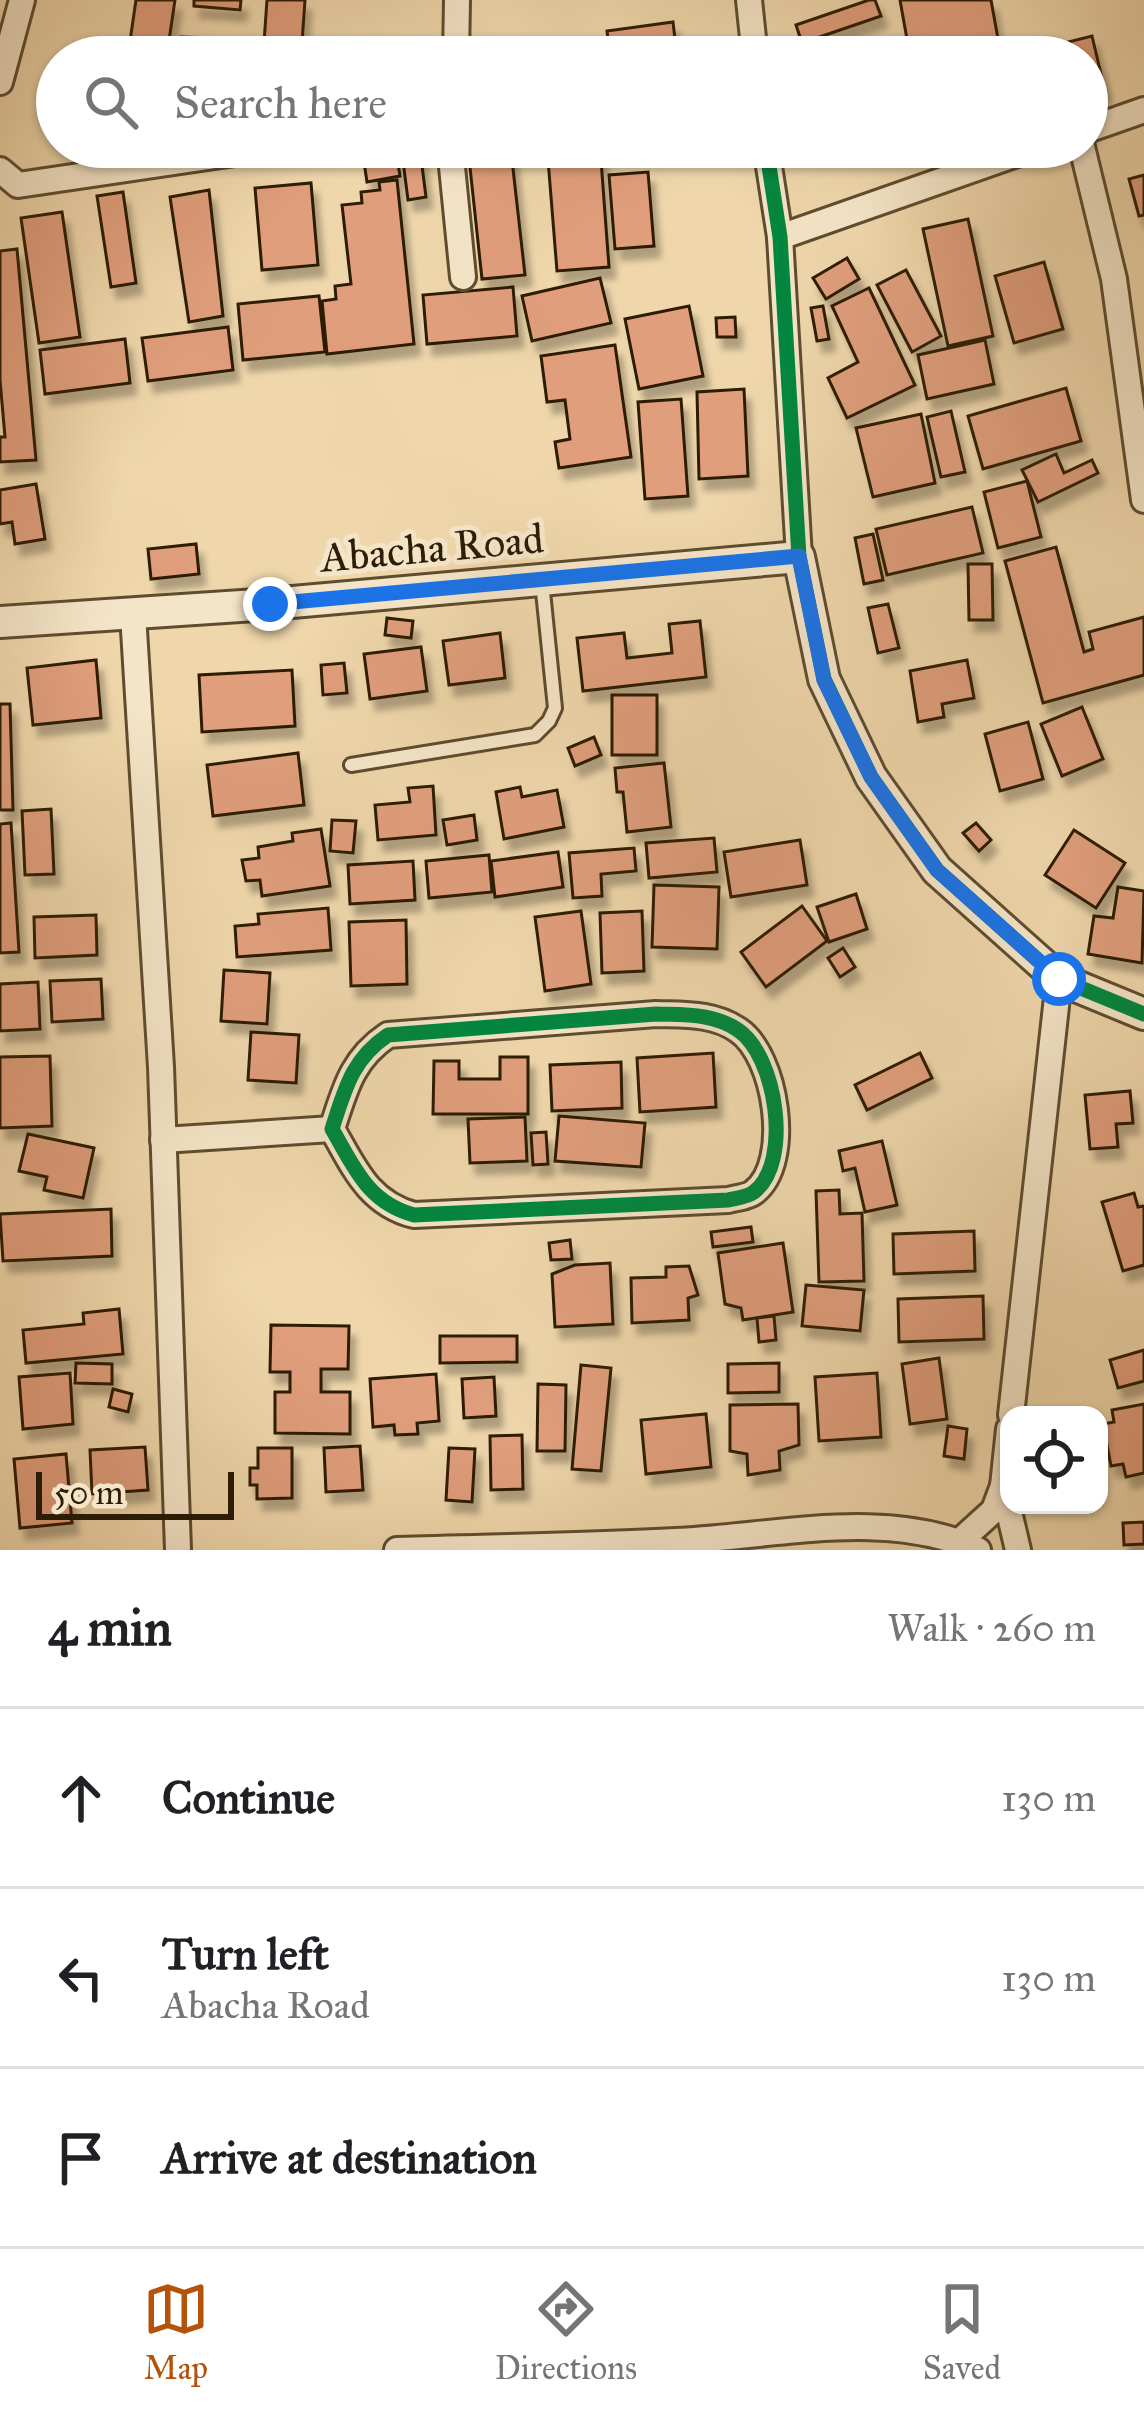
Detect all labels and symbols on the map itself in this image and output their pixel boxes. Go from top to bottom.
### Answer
street label: Abacha Road [316,512,546,584]
route end [243,577,297,631]
route start [1032,952,1086,1006]
scale bar [36,1466,234,1519]

